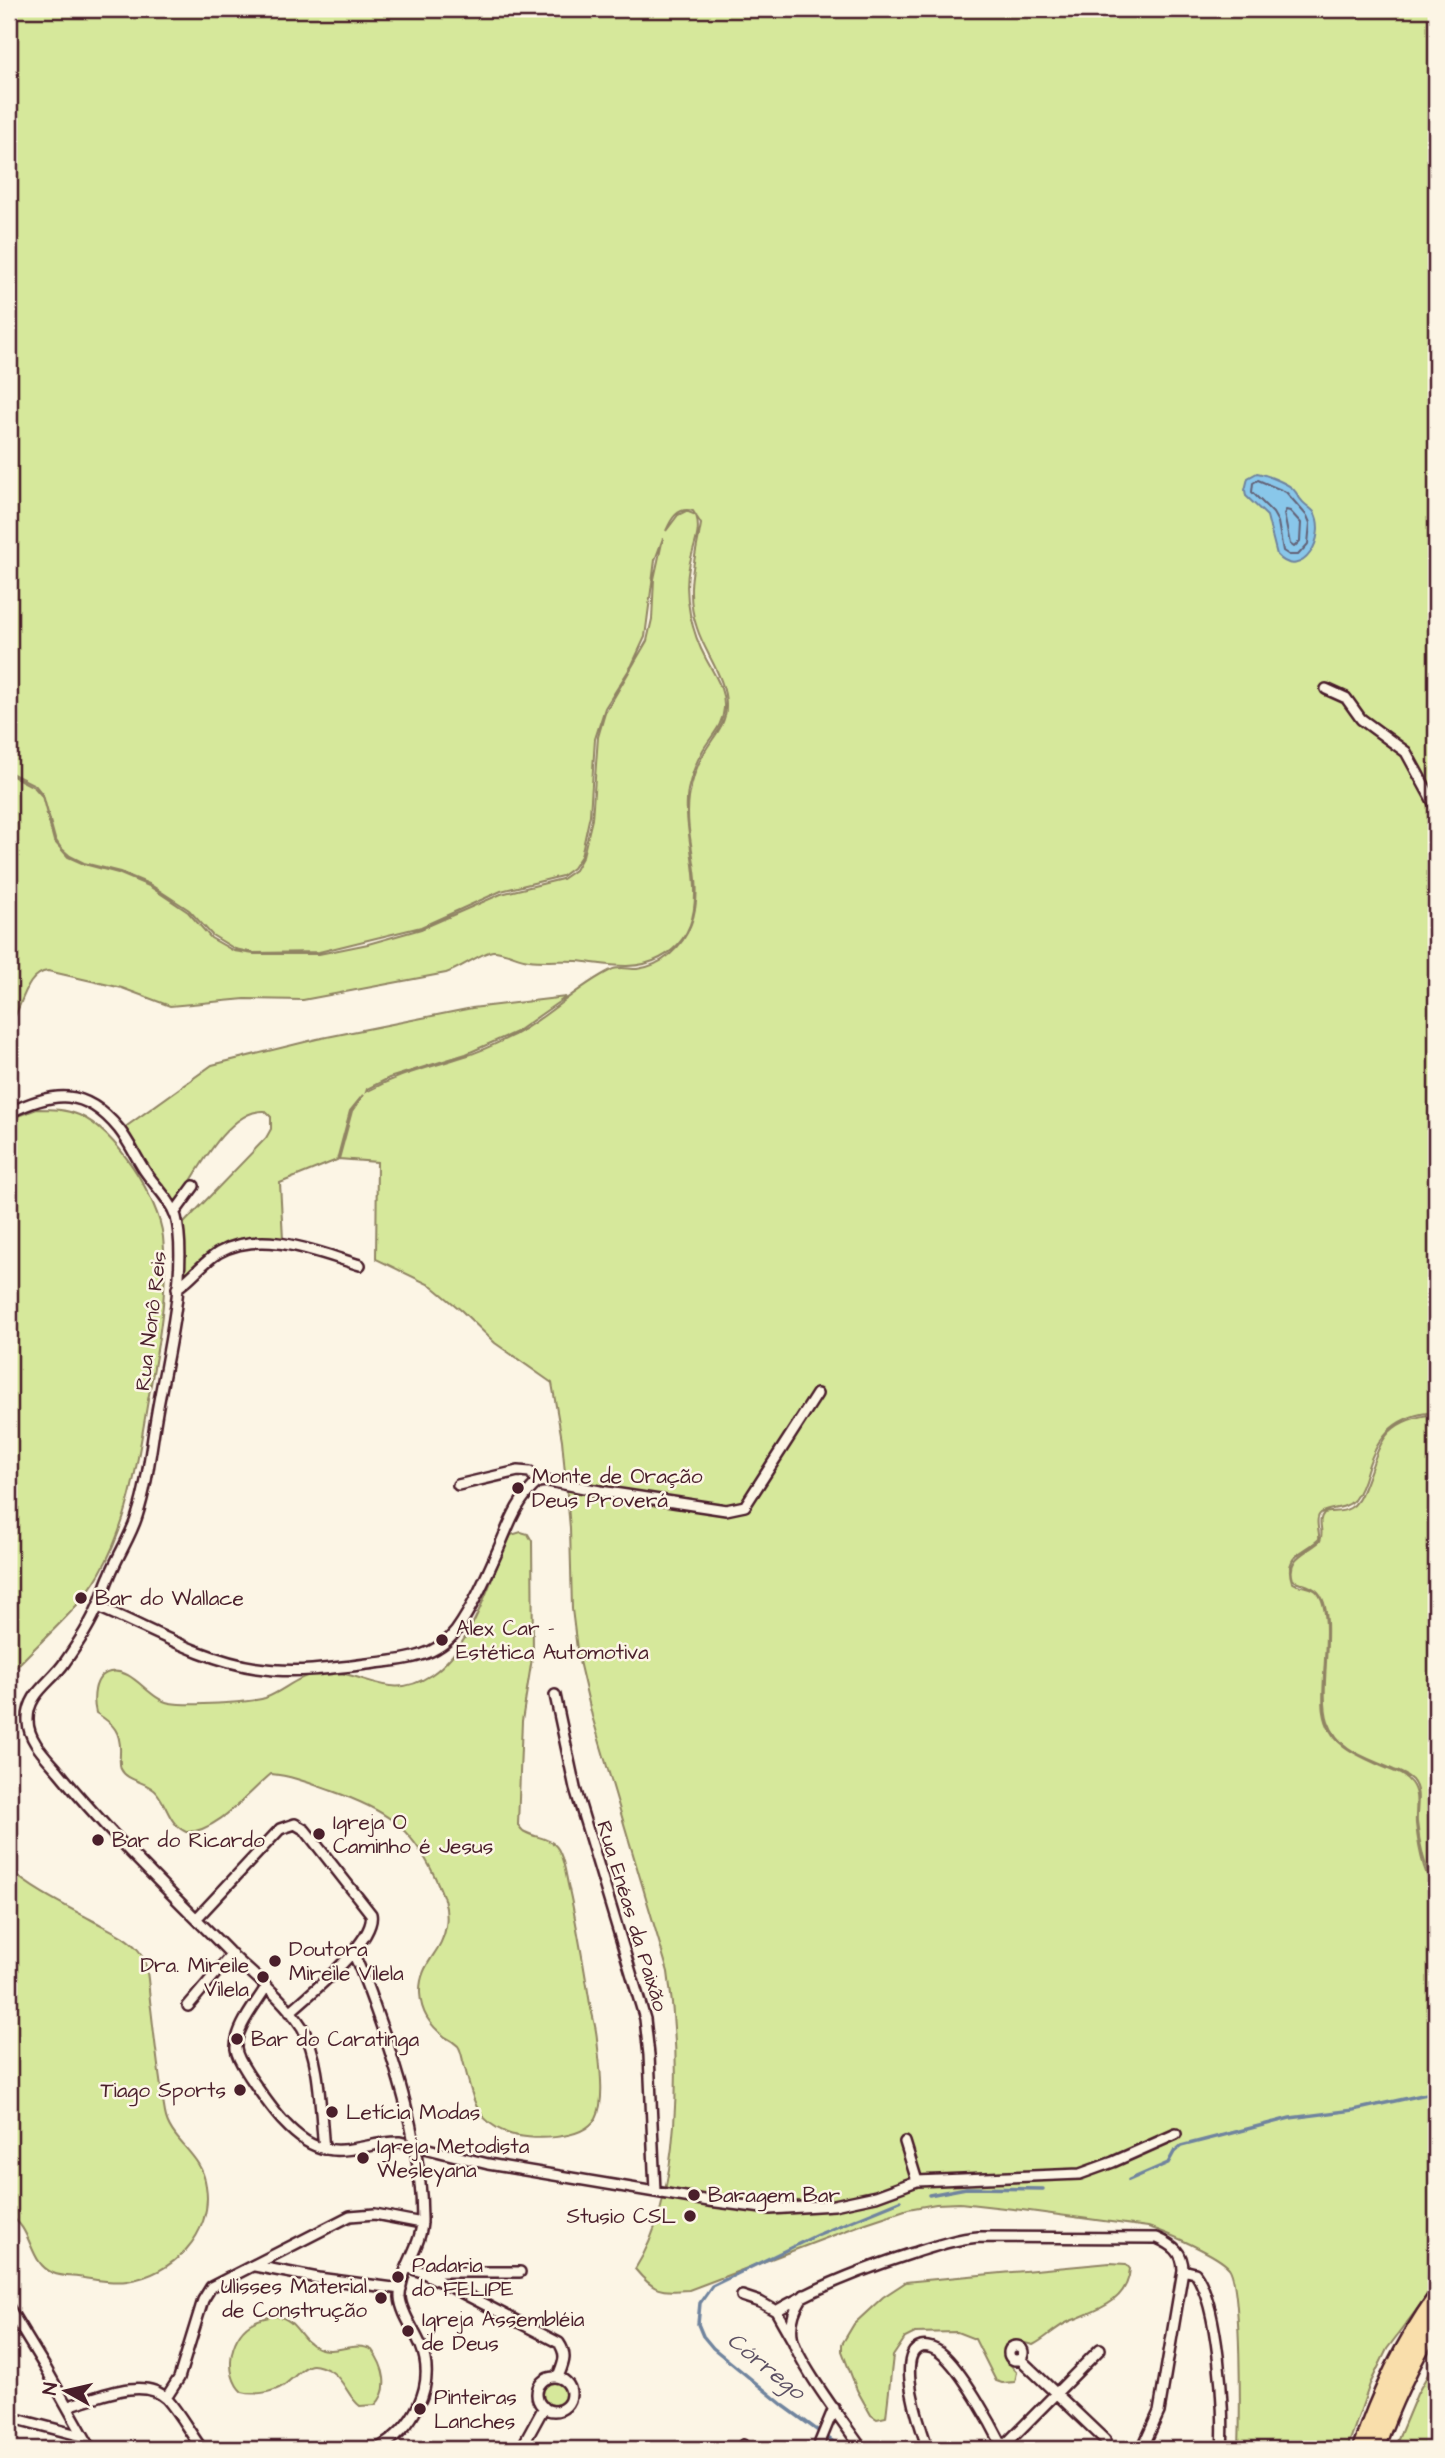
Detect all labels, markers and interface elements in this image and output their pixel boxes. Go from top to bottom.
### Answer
street label: Rua Nonô Reis [128,1250,174,1392]
place label: Monte de Oração Deus Proverá [532,1462,703,1515]
marker: Monte de Oração Deus Proverá [510,1480,526,1496]
place label: Bar do Wallace [95,1584,244,1613]
marker: Bar do Wallace [73,1590,89,1606]
place label: Alex Car - Estética Automotiva [456,1614,649,1667]
marker: Alex Car - Estética Automotiva [434,1632,450,1648]
place label: Igreja O Caminho é Jesus [333,1808,493,1861]
street label: Rua Enéas da Paixão [589,1817,675,2015]
place label: Bar do Ricardo [112,1826,265,1855]
marker: Igreja O Caminho é Jesus [311,1826,327,1842]
marker: Bar do Ricardo [90,1832,106,1848]
place label: Doutora Mireile Vilela [289,1935,404,1988]
place label: Dra. Mireile Vilela [140,1951,249,2004]
marker: Doutora Mireile Vilela [267,1953,283,1969]
marker: Dra. Mireile Vilela [255,1969,271,1985]
place label: Bar do Caratinga [251,2025,419,2056]
marker: Bar do Caratinga [229,2031,245,2047]
place label: Tiago Sports [100,2076,226,2107]
marker: Tiago Sports [232,2082,248,2098]
place label: Letícia Modas [346,2098,480,2127]
marker: Letícia Modas [324,2104,340,2120]
place label: Igreja Metodista Wesleyana [377,2132,530,2187]
marker: Igreja Metodista Wesleyana [355,2150,371,2166]
place label: Baragem Bar [708,2181,840,2212]
marker: Baragem Bar [686,2187,702,2203]
place label: Stusio CSL [567,2202,676,2231]
marker: Stusio CSL [682,2208,698,2224]
place label: Padaria do FELIPE [412,2251,514,2304]
marker: Padaria do FELIPE [390,2269,406,2285]
place label: Ulisses Material de Construção [221,2272,367,2325]
marker: Ulisses Material de Construção [373,2290,389,2306]
place label: Igreja Assembléia de Deus [422,2305,585,2358]
marker: Igreja Assembléia de Deus [400,2323,416,2339]
water label: Córrego [720,2325,813,2409]
north arrow [32,2356,102,2426]
text: N [36,2381,65,2397]
place label: Pinteiras Lanches [434,2383,517,2436]
marker: Pinteiras Lanches [412,2401,428,2417]

